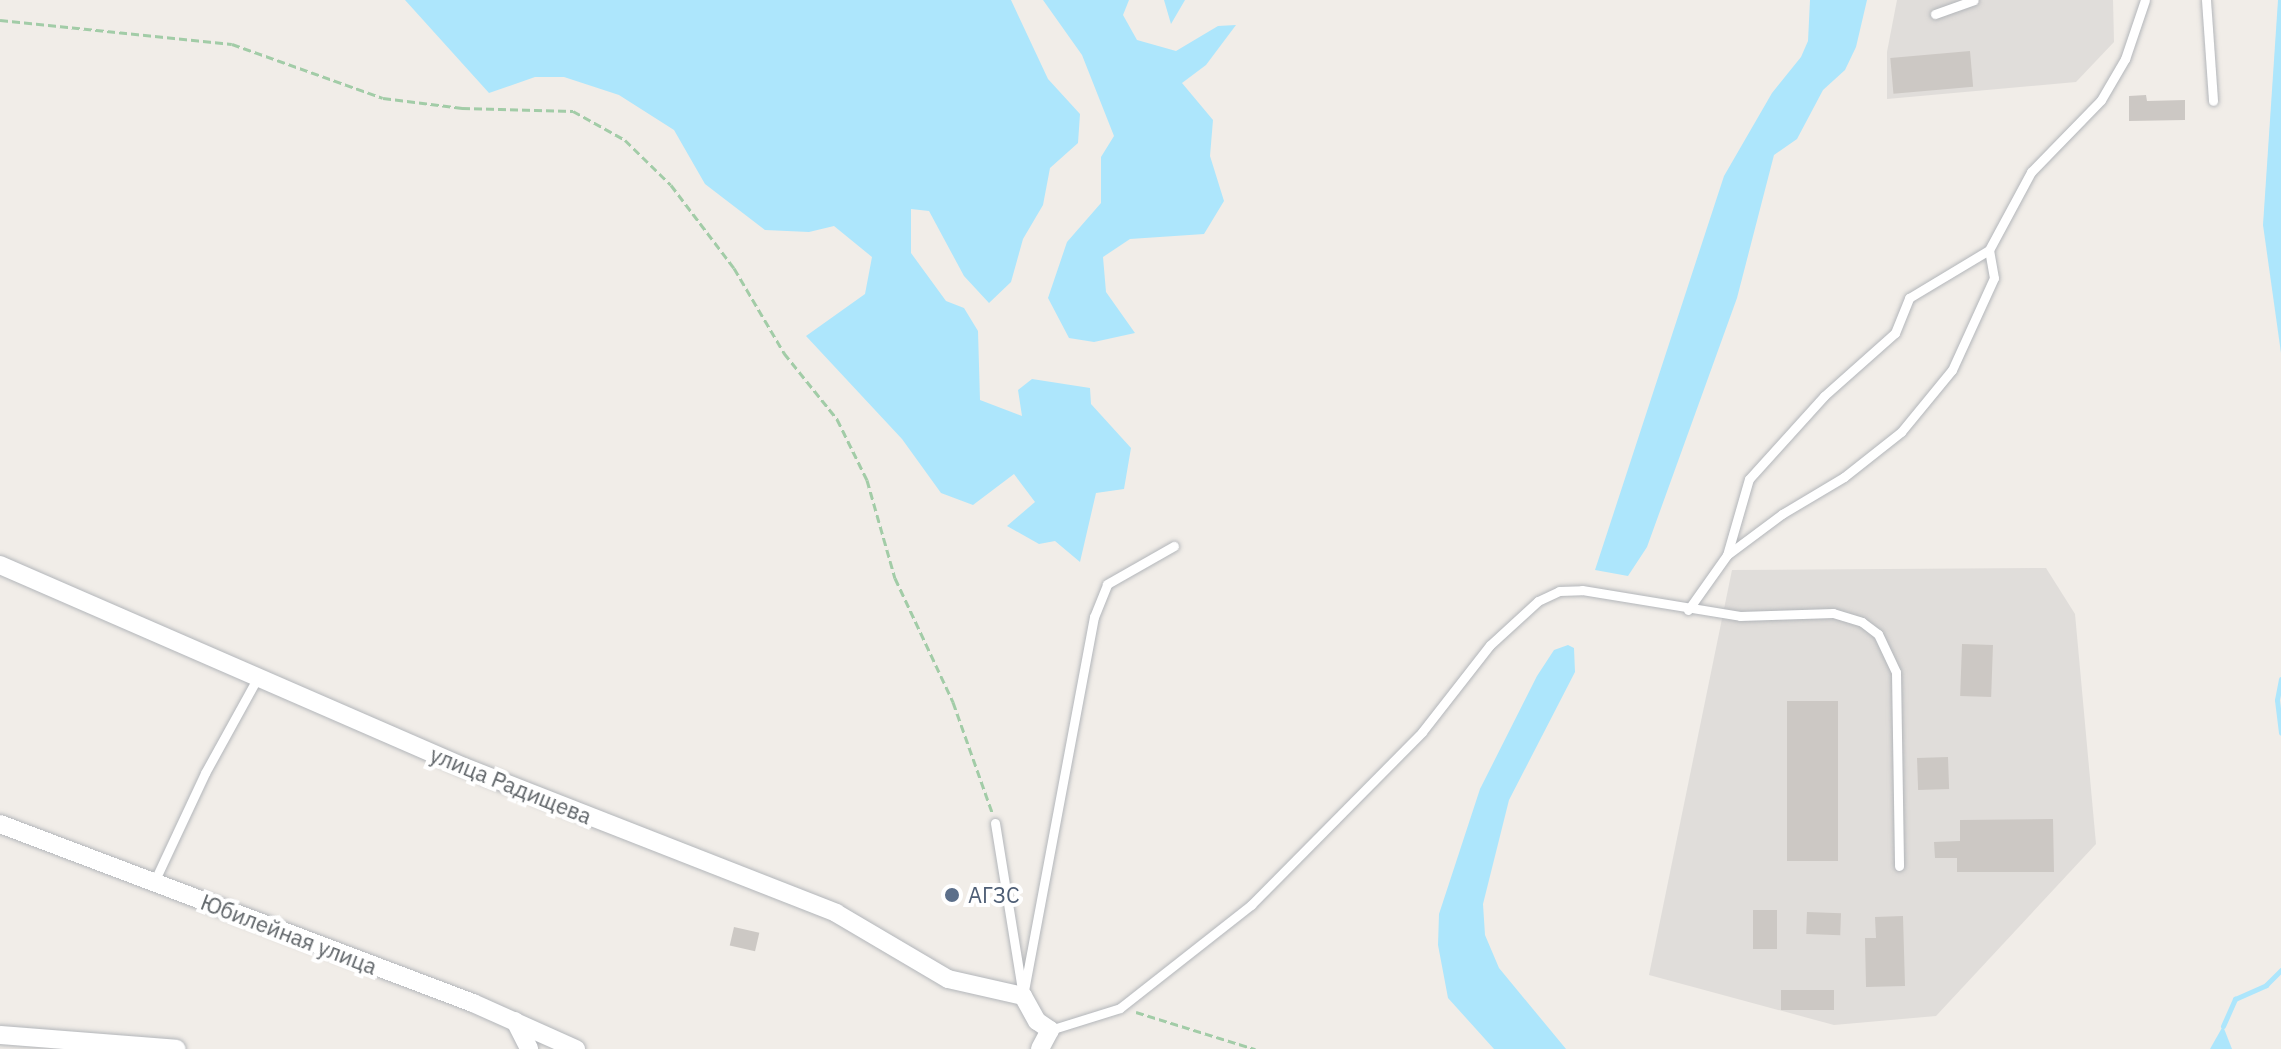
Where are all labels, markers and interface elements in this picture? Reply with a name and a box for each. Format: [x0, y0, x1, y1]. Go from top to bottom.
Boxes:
street label: улица Радищева [426, 741, 596, 829]
place label: АГЗС [968, 882, 1020, 908]
marker: АГЗС [943, 886, 961, 904]
street label: Юбилейная улица [197, 888, 381, 980]

